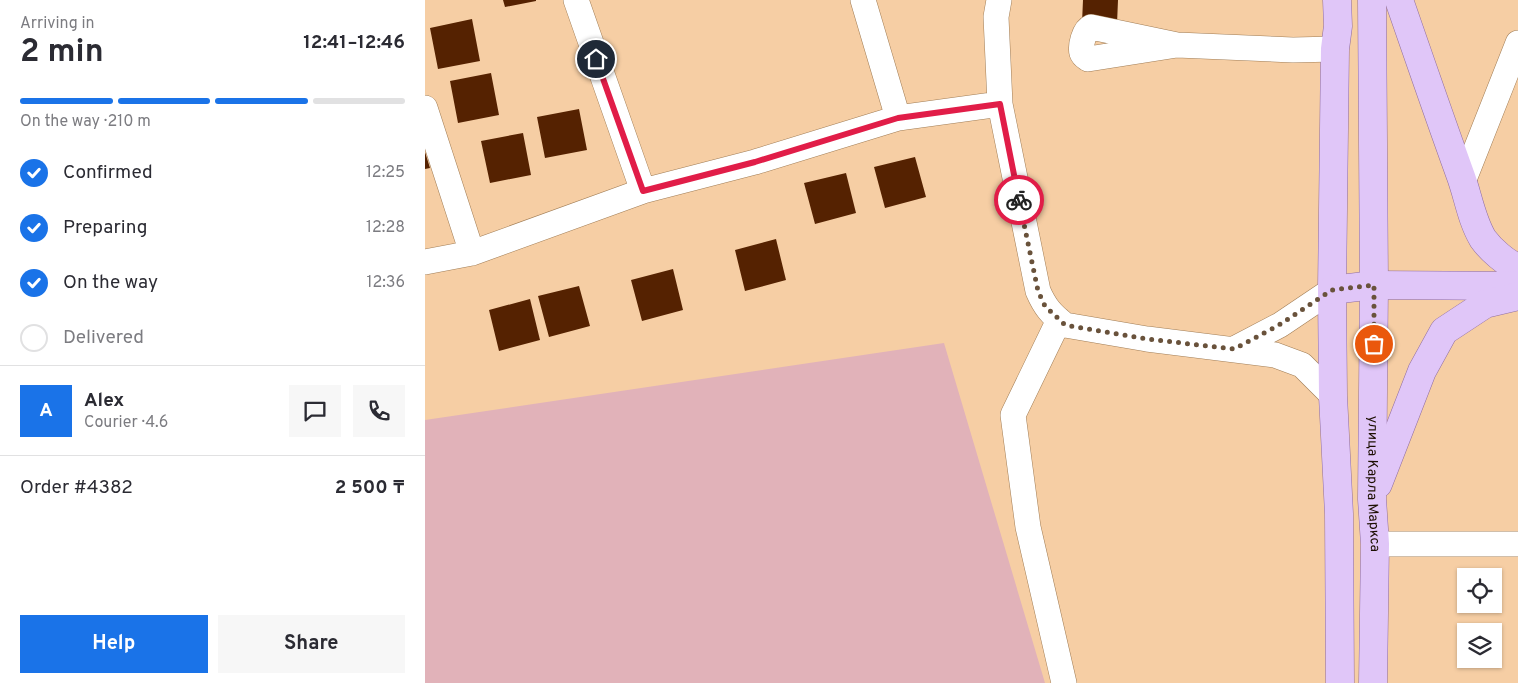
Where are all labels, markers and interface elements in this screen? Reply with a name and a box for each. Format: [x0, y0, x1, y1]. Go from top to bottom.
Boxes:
text: Arriving in [20, 14, 95, 34]
text: 12:41–12:46 [303, 31, 405, 55]
text: 2 min [20, 33, 104, 73]
pin [575, 38, 617, 80]
icon: home [582, 45, 610, 73]
text: On the way · 210 m [20, 112, 151, 132]
icon: check [20, 159, 48, 187]
text: Confirmed [63, 161, 153, 185]
text: 12:25 [366, 163, 405, 183]
courier [994, 175, 1044, 225]
icon: bike [1005, 186, 1033, 214]
icon: check [20, 214, 48, 242]
text: Preparing [63, 216, 147, 240]
text: 12:28 [366, 218, 405, 238]
icon: check [20, 269, 48, 297]
text: On the way [63, 271, 158, 295]
text: 12:36 [366, 273, 405, 293]
pin [1353, 323, 1395, 365]
text: Delivered [63, 326, 144, 350]
icon: bag [1360, 330, 1388, 358]
button: chat [289, 385, 341, 437]
button: phone [353, 385, 405, 437]
text: Alex [84, 389, 124, 413]
text: A [39, 399, 53, 423]
text: Courier · 4.6 [84, 413, 168, 433]
street label: улица Карла Маркса [1363, 416, 1384, 552]
text: Order #4382 [20, 476, 133, 500]
text: 2 500 ₸ [335, 476, 405, 500]
map controls [1457, 568, 1502, 668]
button: locate [1457, 568, 1502, 613]
button: Help [20, 615, 208, 673]
button: Share [218, 615, 405, 673]
button: layers [1457, 623, 1502, 668]

